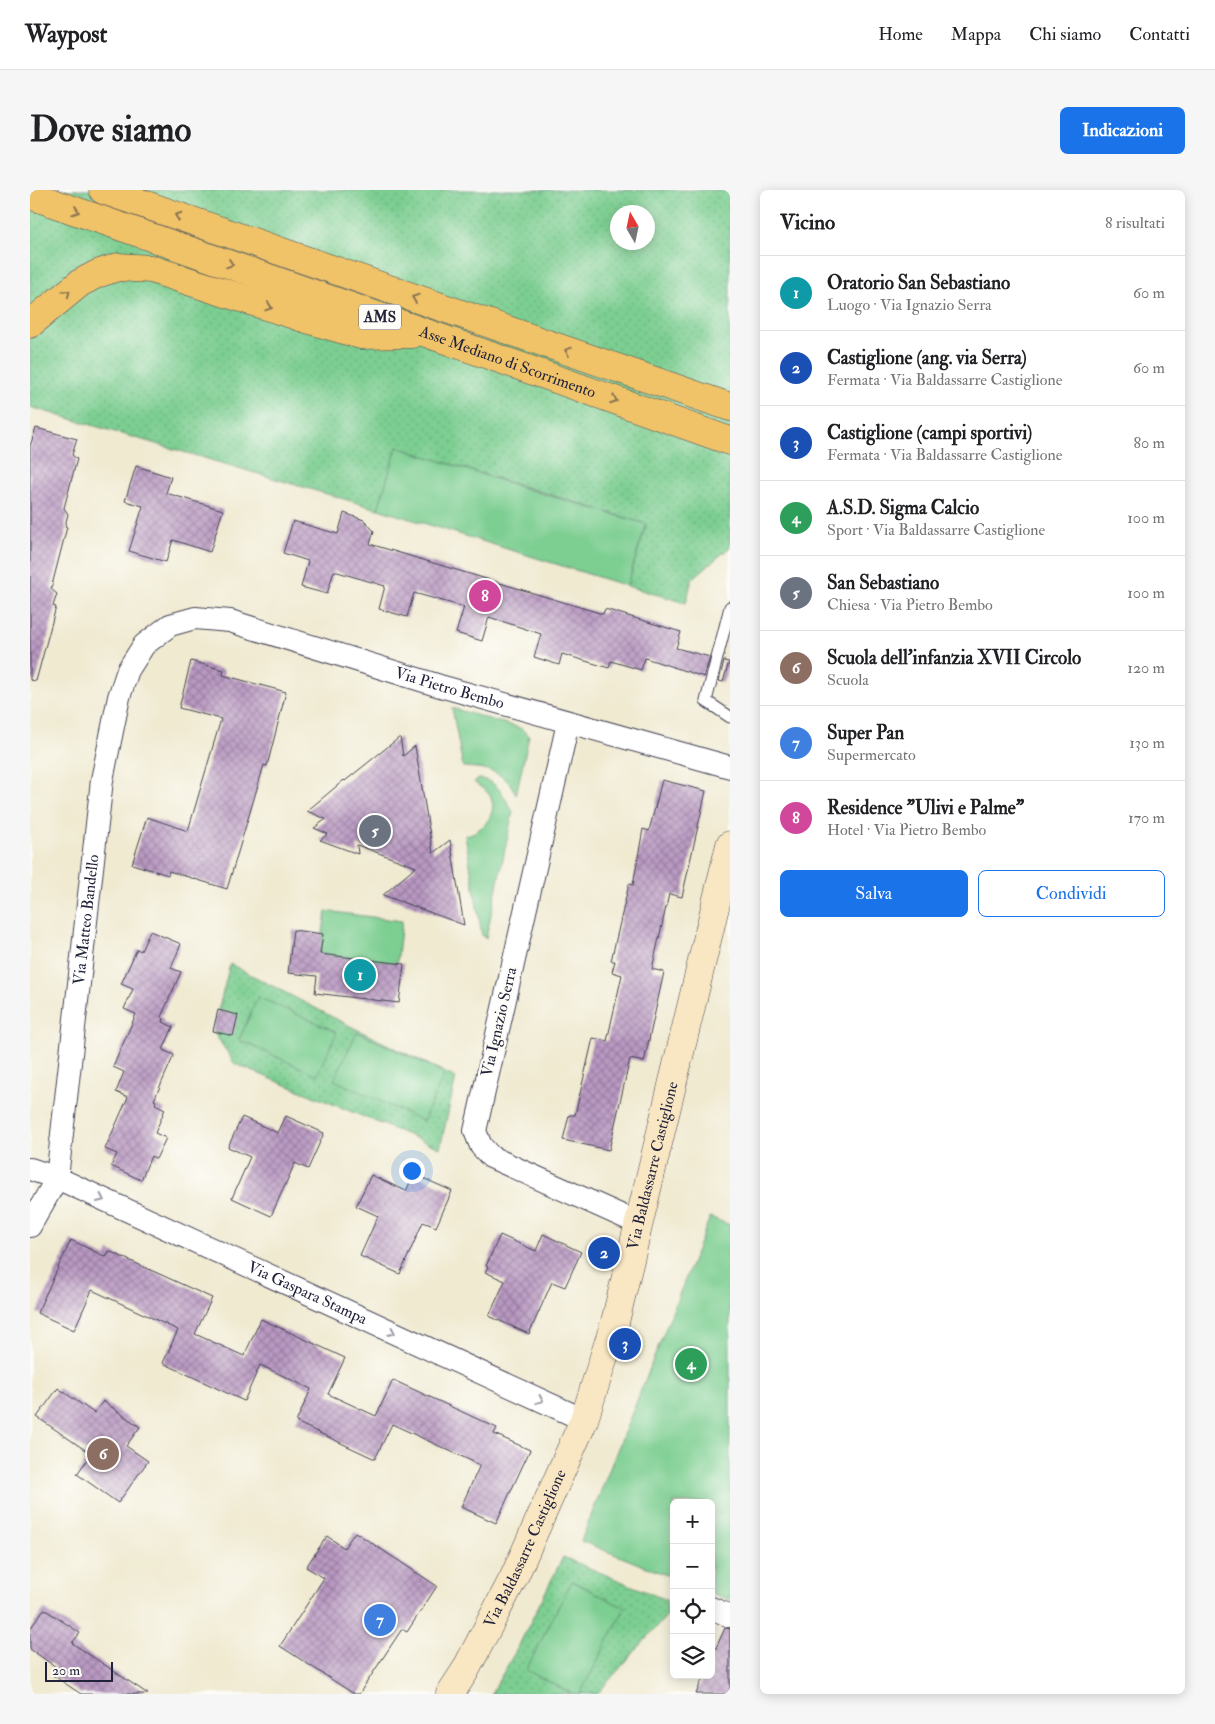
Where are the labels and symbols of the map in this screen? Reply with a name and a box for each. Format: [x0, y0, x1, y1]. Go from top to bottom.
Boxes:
one-way arrow [71, 205, 80, 215]
north arrow [610, 205, 655, 250]
one-way arrow [175, 212, 183, 222]
one-way arrow [225, 258, 233, 268]
one-way arrow [62, 290, 71, 299]
one-way arrow [411, 293, 419, 303]
one-way arrow [265, 301, 273, 311]
road number: AMS [359, 304, 401, 330]
street label: Asse Mediano di Scorrimento [416, 321, 599, 403]
one-way arrow [564, 347, 573, 357]
one-way arrow [609, 394, 618, 404]
pin: 8 [469, 577, 501, 615]
street label: Via Pietro Bembo [392, 663, 507, 714]
pin: 5 [359, 812, 391, 850]
street label: Via Matteo Bandello [69, 853, 104, 986]
pin: 1 [344, 956, 376, 994]
street label: Via Ignazio Serra [477, 965, 521, 1079]
street label: Via Baldassarre Castiglione [623, 1079, 683, 1252]
your location [399, 1158, 425, 1184]
one-way arrow [96, 1192, 105, 1203]
pin: 2 [588, 1234, 620, 1272]
street label: Via Gaspara Stampa [244, 1257, 371, 1329]
pin: 3 [609, 1325, 641, 1363]
one-way arrow [387, 1326, 396, 1336]
pin: 4 [675, 1345, 707, 1383]
one-way arrow [535, 1393, 544, 1404]
pin: 6 [87, 1435, 119, 1473]
street label: Via Baldassarre Castiglione [479, 1466, 571, 1631]
pin: 7 [364, 1601, 396, 1639]
scale bar [45, 1659, 112, 1682]

